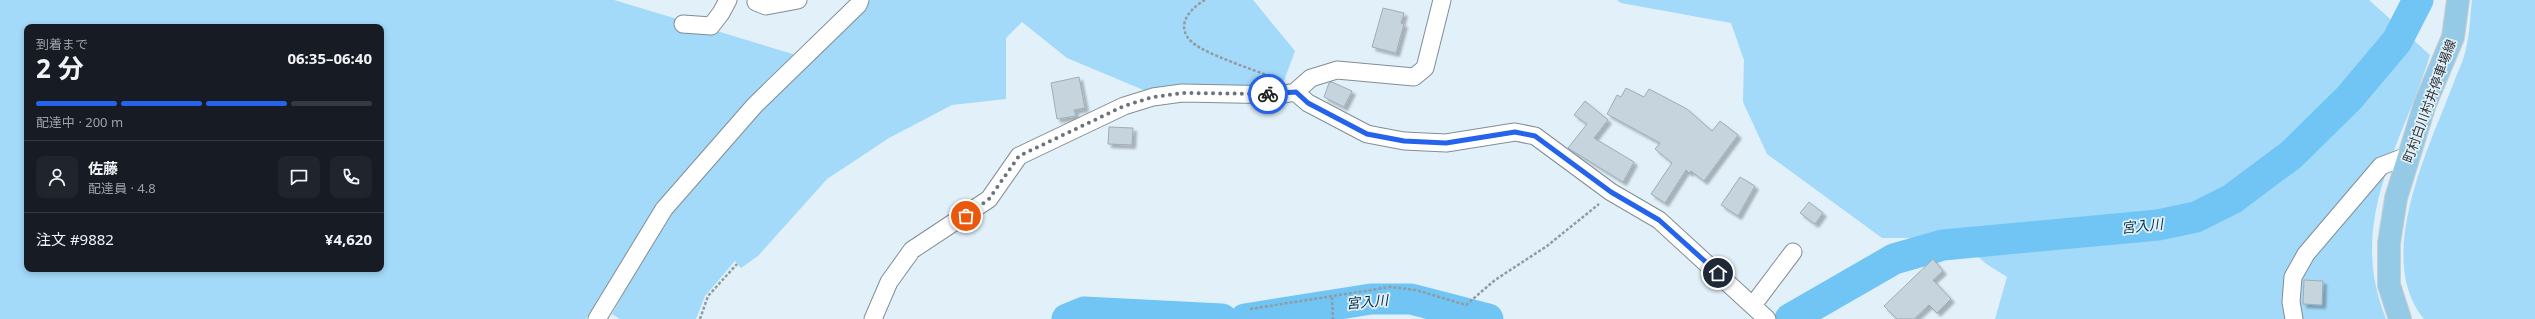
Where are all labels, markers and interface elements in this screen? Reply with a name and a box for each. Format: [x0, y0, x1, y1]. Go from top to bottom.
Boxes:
text: 到着まで [36, 35, 88, 53]
street label: 町村白川村井停車場線 [2398, 37, 2460, 165]
text: 06:35–06:40 [287, 48, 372, 68]
text: 2 分 [36, 50, 84, 86]
courier [1248, 74, 1288, 114]
icon: bike [1257, 83, 1279, 105]
text: 配達中 · 200 m [36, 113, 123, 131]
button: person [36, 156, 78, 198]
button: chat [278, 156, 320, 198]
button: phone [330, 156, 372, 198]
text: 佐藤 [88, 158, 118, 178]
text: 配達員 · 4.8 [88, 179, 156, 197]
pin [949, 199, 983, 233]
icon: bag [955, 205, 977, 227]
water label: 宮入川 [2120, 214, 2166, 237]
text: 注文 #9882 [36, 229, 114, 249]
text: ¥4,620 [325, 229, 372, 249]
pin [1701, 256, 1735, 290]
icon: home [1707, 262, 1729, 284]
water label: 宮入川 [1345, 290, 1391, 313]

